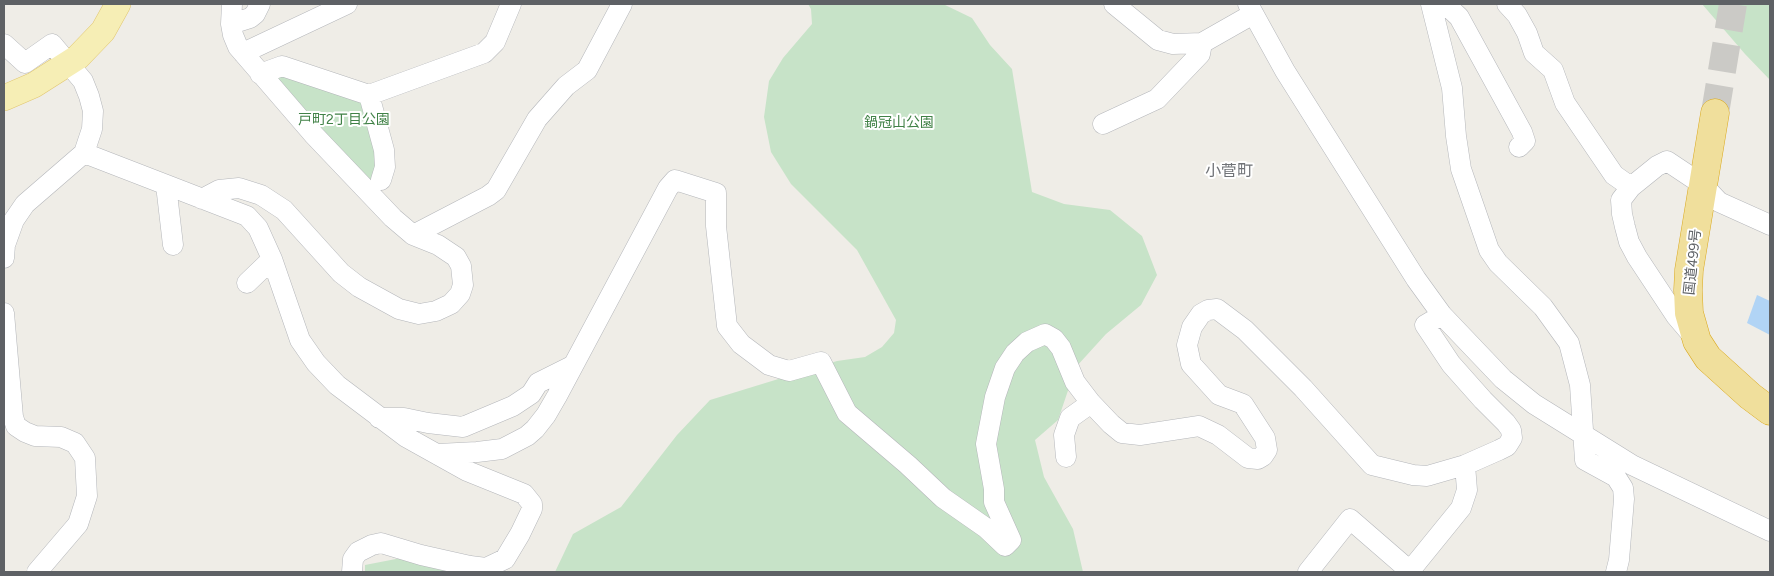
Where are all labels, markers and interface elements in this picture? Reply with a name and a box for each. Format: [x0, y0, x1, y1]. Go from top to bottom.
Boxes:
park label: 戸町2丁目公園 [298, 112, 390, 128]
park label: 鍋冠山公園 [864, 115, 934, 131]
district label: 小菅町 [1205, 161, 1253, 181]
street label: 国道499号 [1681, 228, 1705, 296]

